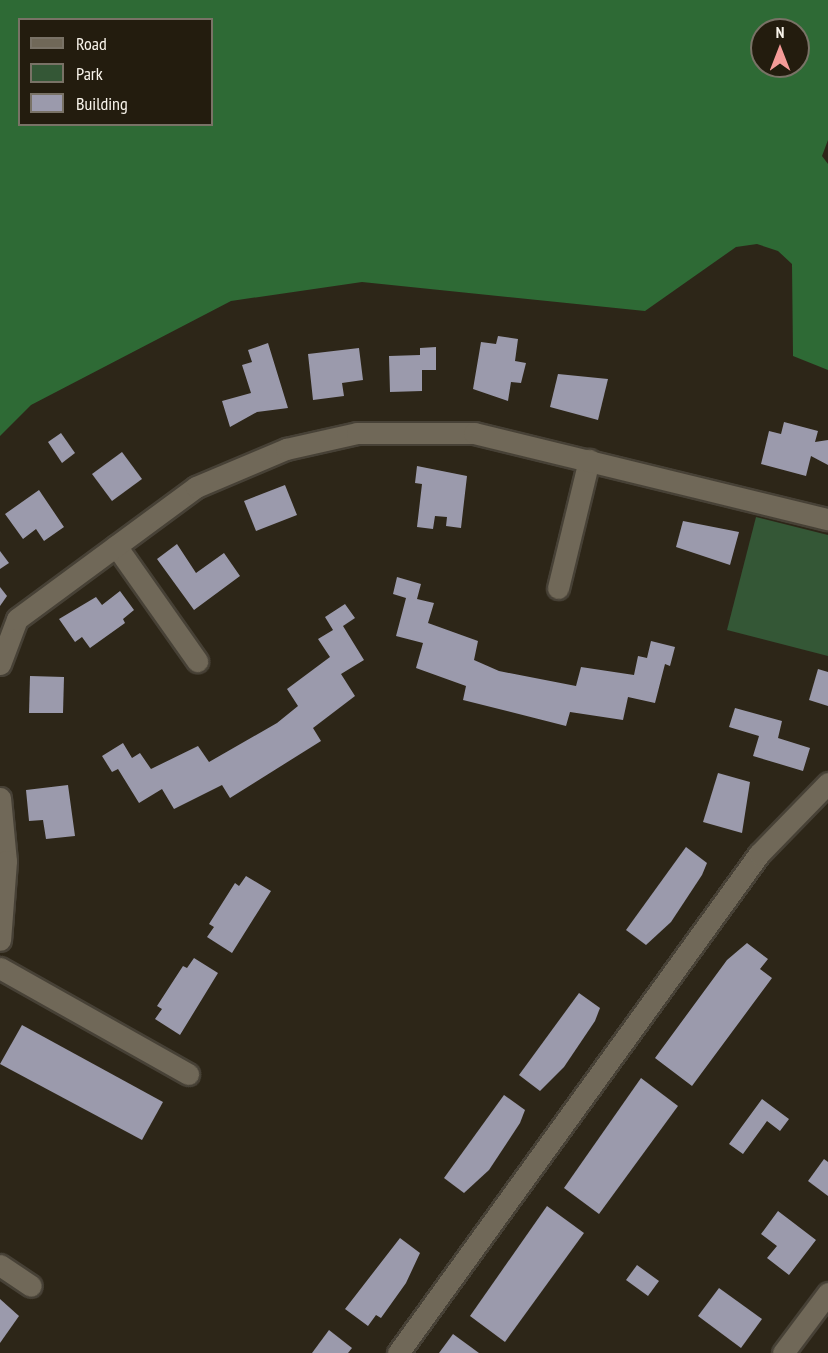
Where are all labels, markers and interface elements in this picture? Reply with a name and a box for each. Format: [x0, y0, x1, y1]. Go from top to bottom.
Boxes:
legend [18, 18, 213, 126]
north arrow [750, 18, 810, 78]
text: N [776, 22, 784, 42]
text: Road [76, 32, 107, 55]
text: Park [76, 62, 103, 85]
text: Building [76, 92, 128, 115]

